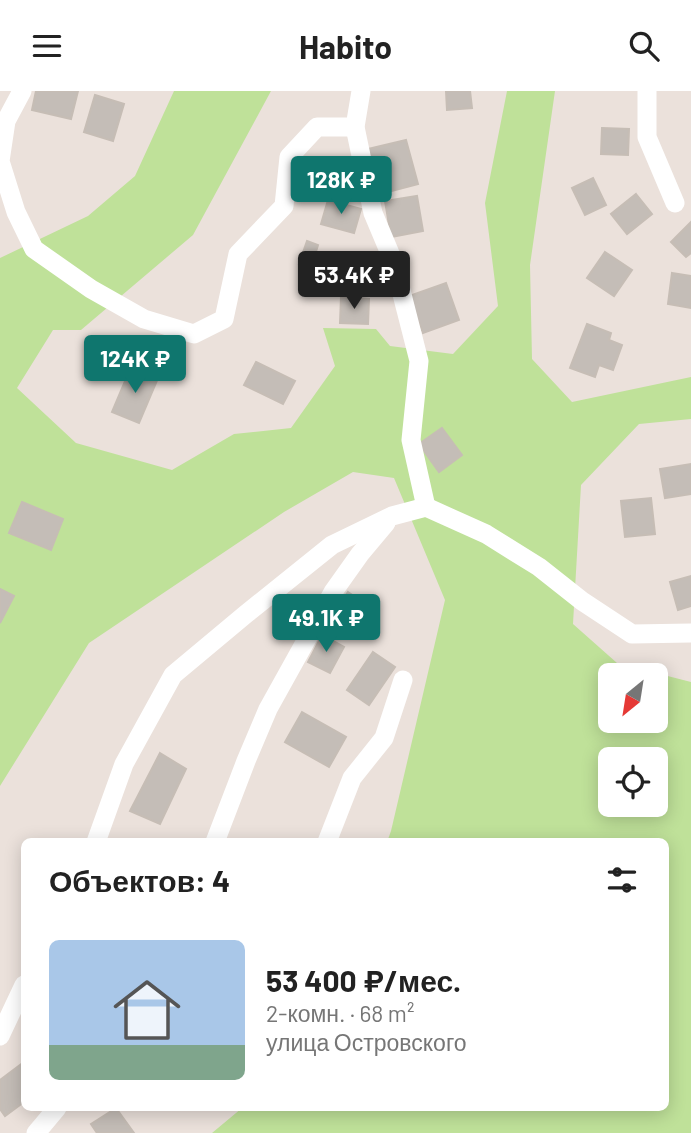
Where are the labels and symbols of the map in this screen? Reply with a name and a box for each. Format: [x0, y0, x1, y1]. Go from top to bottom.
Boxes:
pin: 128K ₽ [284, 157, 398, 216]
pin: 53.4K ₽ [289, 251, 419, 311]
pin: 124K ₽ [78, 335, 192, 395]
pin: 49.1K ₽ [261, 595, 391, 654]
north arrow [598, 663, 668, 733]

